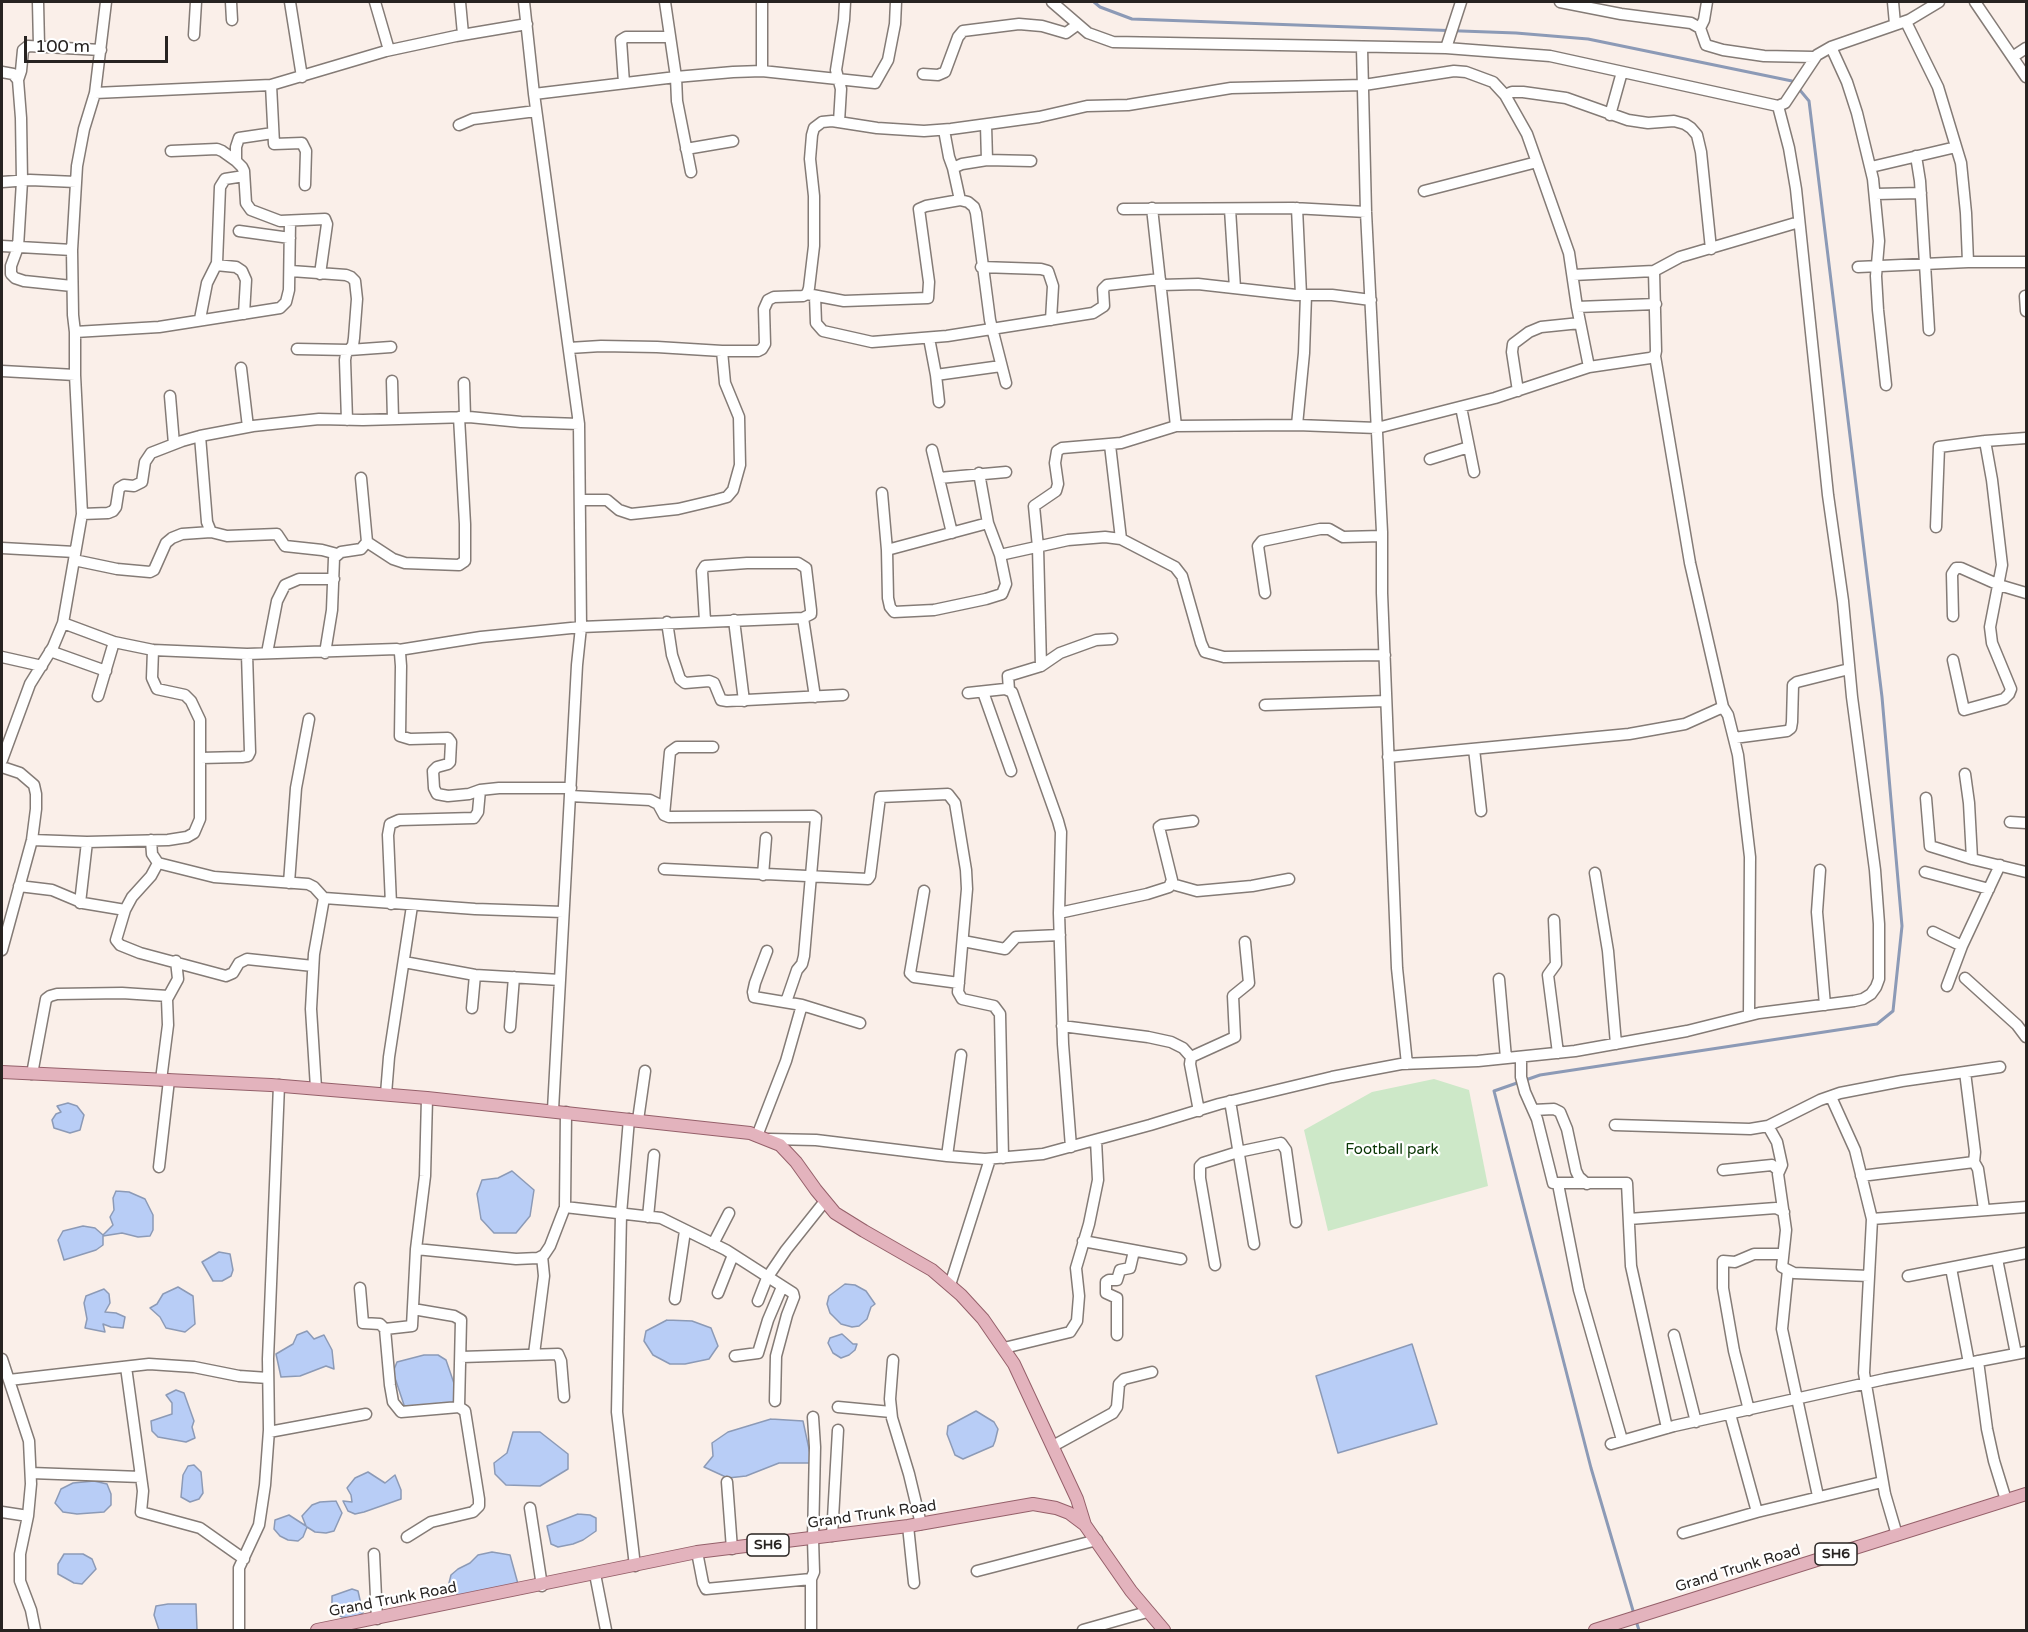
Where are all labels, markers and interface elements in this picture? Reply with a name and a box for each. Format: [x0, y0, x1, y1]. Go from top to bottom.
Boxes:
scale bar [27, 24, 171, 62]
text: 100 m [35, 35, 90, 57]
park label: Football park [1345, 1141, 1439, 1159]
street label: Grand Trunk Road [806, 1497, 938, 1533]
road number: SH6 [747, 1534, 789, 1556]
street label: Grand Trunk Road [1673, 1541, 1803, 1597]
road number: SH6 [1815, 1543, 1857, 1565]
street label: Grand Trunk Road [327, 1579, 459, 1621]

